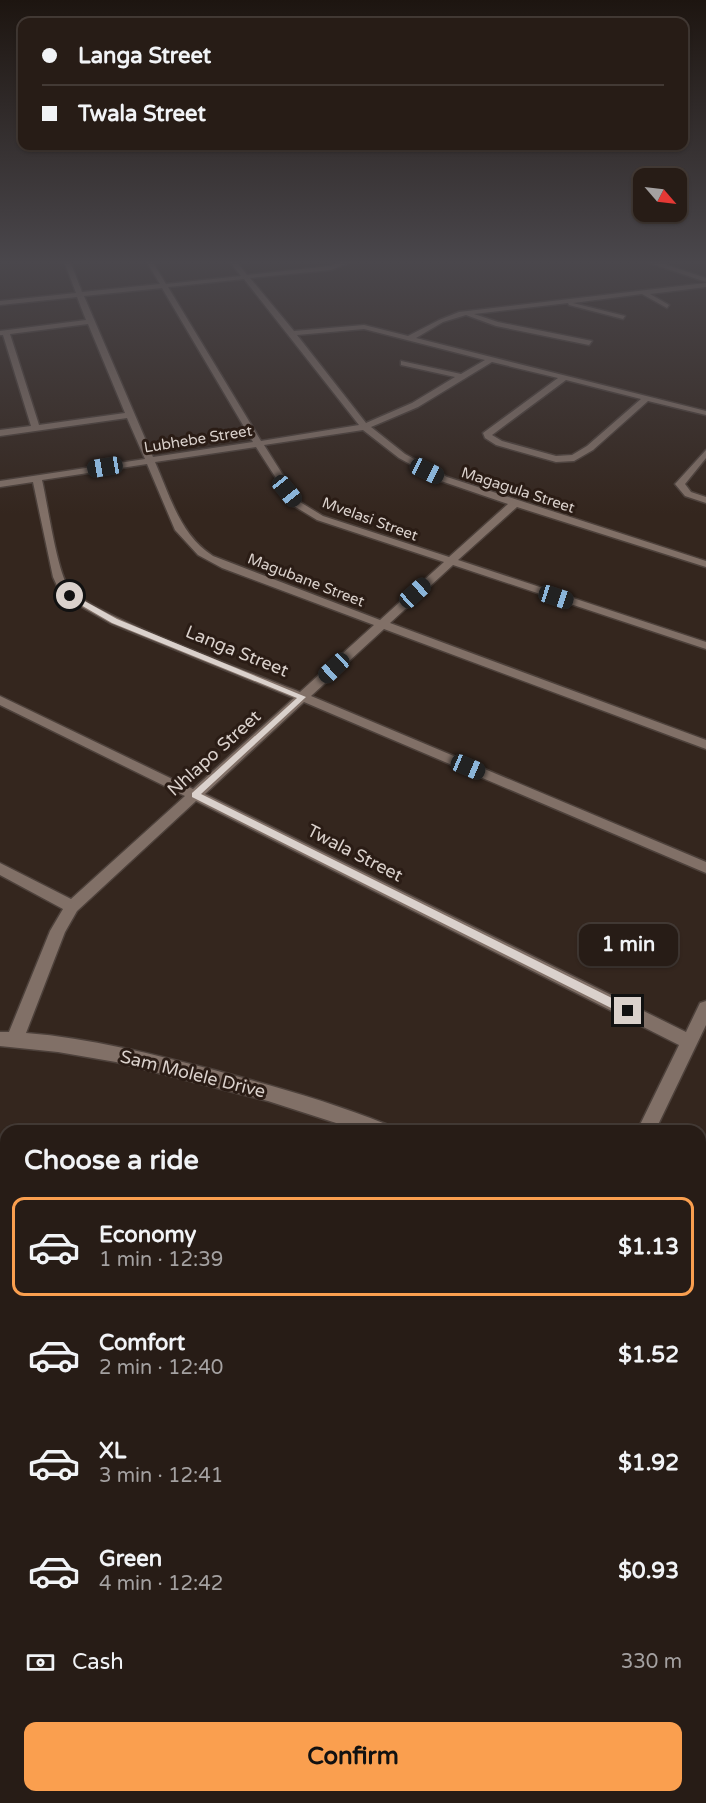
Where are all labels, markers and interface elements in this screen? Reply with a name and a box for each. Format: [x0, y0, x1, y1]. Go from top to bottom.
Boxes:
text: Langa Street [78, 43, 211, 69]
text: Twala Street [78, 101, 206, 127]
north arrow [633, 168, 687, 222]
map controls [633, 168, 687, 222]
street label: Lubhebe Street [142, 421, 254, 456]
car [86, 455, 124, 479]
car [407, 455, 447, 487]
street label: Magagula Street [459, 463, 577, 517]
car [269, 471, 305, 511]
street label: Mvelasi Street [320, 493, 421, 545]
street label: Magubane Street [245, 549, 367, 611]
car [396, 574, 434, 612]
route start [56, 582, 83, 609]
car [536, 583, 576, 611]
street label: Langa Street [182, 620, 292, 682]
car [315, 649, 353, 687]
street label: Nhlapo Street [163, 705, 265, 801]
car [448, 752, 488, 782]
street label: Twala Street [303, 819, 407, 887]
callout: 1 min [578, 924, 678, 966]
text: 1 min [602, 933, 655, 957]
route end [614, 997, 641, 1024]
street label: Sam Molele Drive [118, 1045, 268, 1103]
text: Choose a ride [24, 1144, 199, 1177]
icon: car [27, 1220, 81, 1274]
text: Economy [99, 1222, 196, 1248]
text: $1.13 [618, 1234, 679, 1260]
text: 1 min · 12:39 [99, 1248, 223, 1272]
icon: car [27, 1328, 81, 1382]
text: Comfort [99, 1330, 185, 1356]
text: $1.52 [618, 1342, 679, 1368]
text: 2 min · 12:40 [99, 1356, 223, 1380]
icon: car [27, 1436, 81, 1490]
text: XL [99, 1438, 126, 1464]
text: $1.92 [618, 1450, 679, 1476]
text: 3 min · 12:41 [99, 1464, 223, 1488]
icon: car [27, 1544, 81, 1598]
text: Green [99, 1546, 162, 1572]
text: $0.93 [618, 1558, 679, 1584]
text: 4 min · 12:42 [99, 1572, 223, 1596]
icon: cash [24, 1646, 57, 1679]
text: Cash [72, 1649, 124, 1675]
text: 330 m [621, 1650, 682, 1674]
button: Confirm [24, 1722, 682, 1791]

